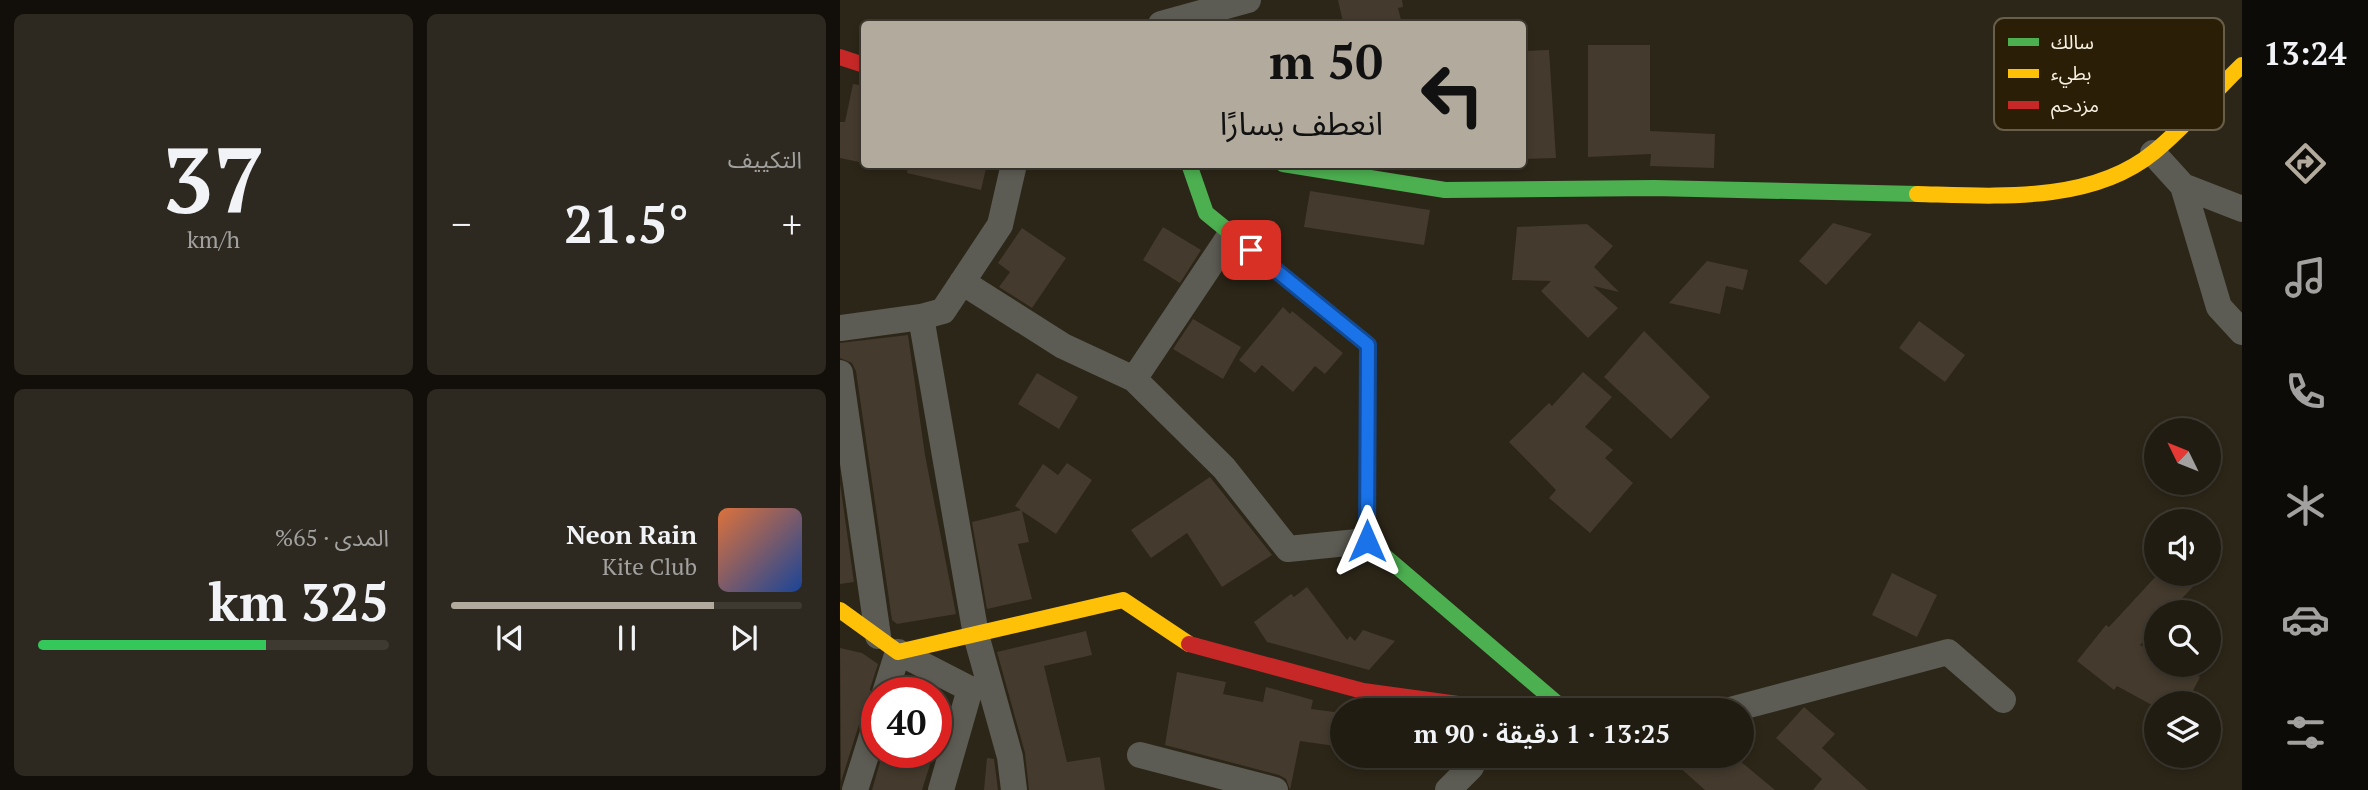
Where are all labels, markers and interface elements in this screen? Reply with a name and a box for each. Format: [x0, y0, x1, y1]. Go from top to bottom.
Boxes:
legend [1994, 18, 2224, 130]
text: 50 m [1269, 28, 1383, 93]
text: سالك [2051, 29, 2094, 54]
text: 13:24 [2263, 32, 2347, 74]
icon: left [1407, 49, 1498, 140]
text: بطيء [2051, 60, 2091, 88]
text: مزدحم [2051, 92, 2099, 120]
text: انعطف يسارًا [1220, 102, 1383, 144]
text: 37 [162, 118, 265, 239]
icon: directions [2281, 139, 2330, 188]
text: التكييف [728, 144, 802, 175]
text: 21.5° [564, 189, 689, 258]
text: − [451, 199, 471, 249]
text: + [782, 199, 802, 249]
pin [1221, 220, 1281, 280]
text: km/h [187, 224, 240, 255]
icon: arrive [1232, 231, 1270, 269]
icon: music [2281, 253, 2330, 302]
icon: phone [2281, 367, 2330, 416]
north arrow [2144, 418, 2221, 495]
map controls [2144, 418, 2221, 768]
icon: climate [2281, 481, 2330, 530]
position arrow [1330, 504, 1404, 578]
button: sound [2144, 509, 2221, 586]
text: Neon Rain [566, 517, 697, 551]
text: المدى · 65% [275, 522, 389, 553]
text: Kite Club [602, 551, 697, 582]
text: 325 km [208, 567, 389, 636]
icon: car [2281, 595, 2330, 644]
button: search [2144, 600, 2221, 677]
icon: previous [491, 619, 529, 657]
icon: pause [608, 619, 646, 657]
icon: next [725, 619, 763, 657]
speed limit sign: 40 [861, 677, 952, 768]
button: layers [2144, 691, 2221, 768]
icon: filters [2281, 708, 2330, 757]
text: 13:25 · 1 دقيقة · 90 m [1414, 716, 1670, 750]

